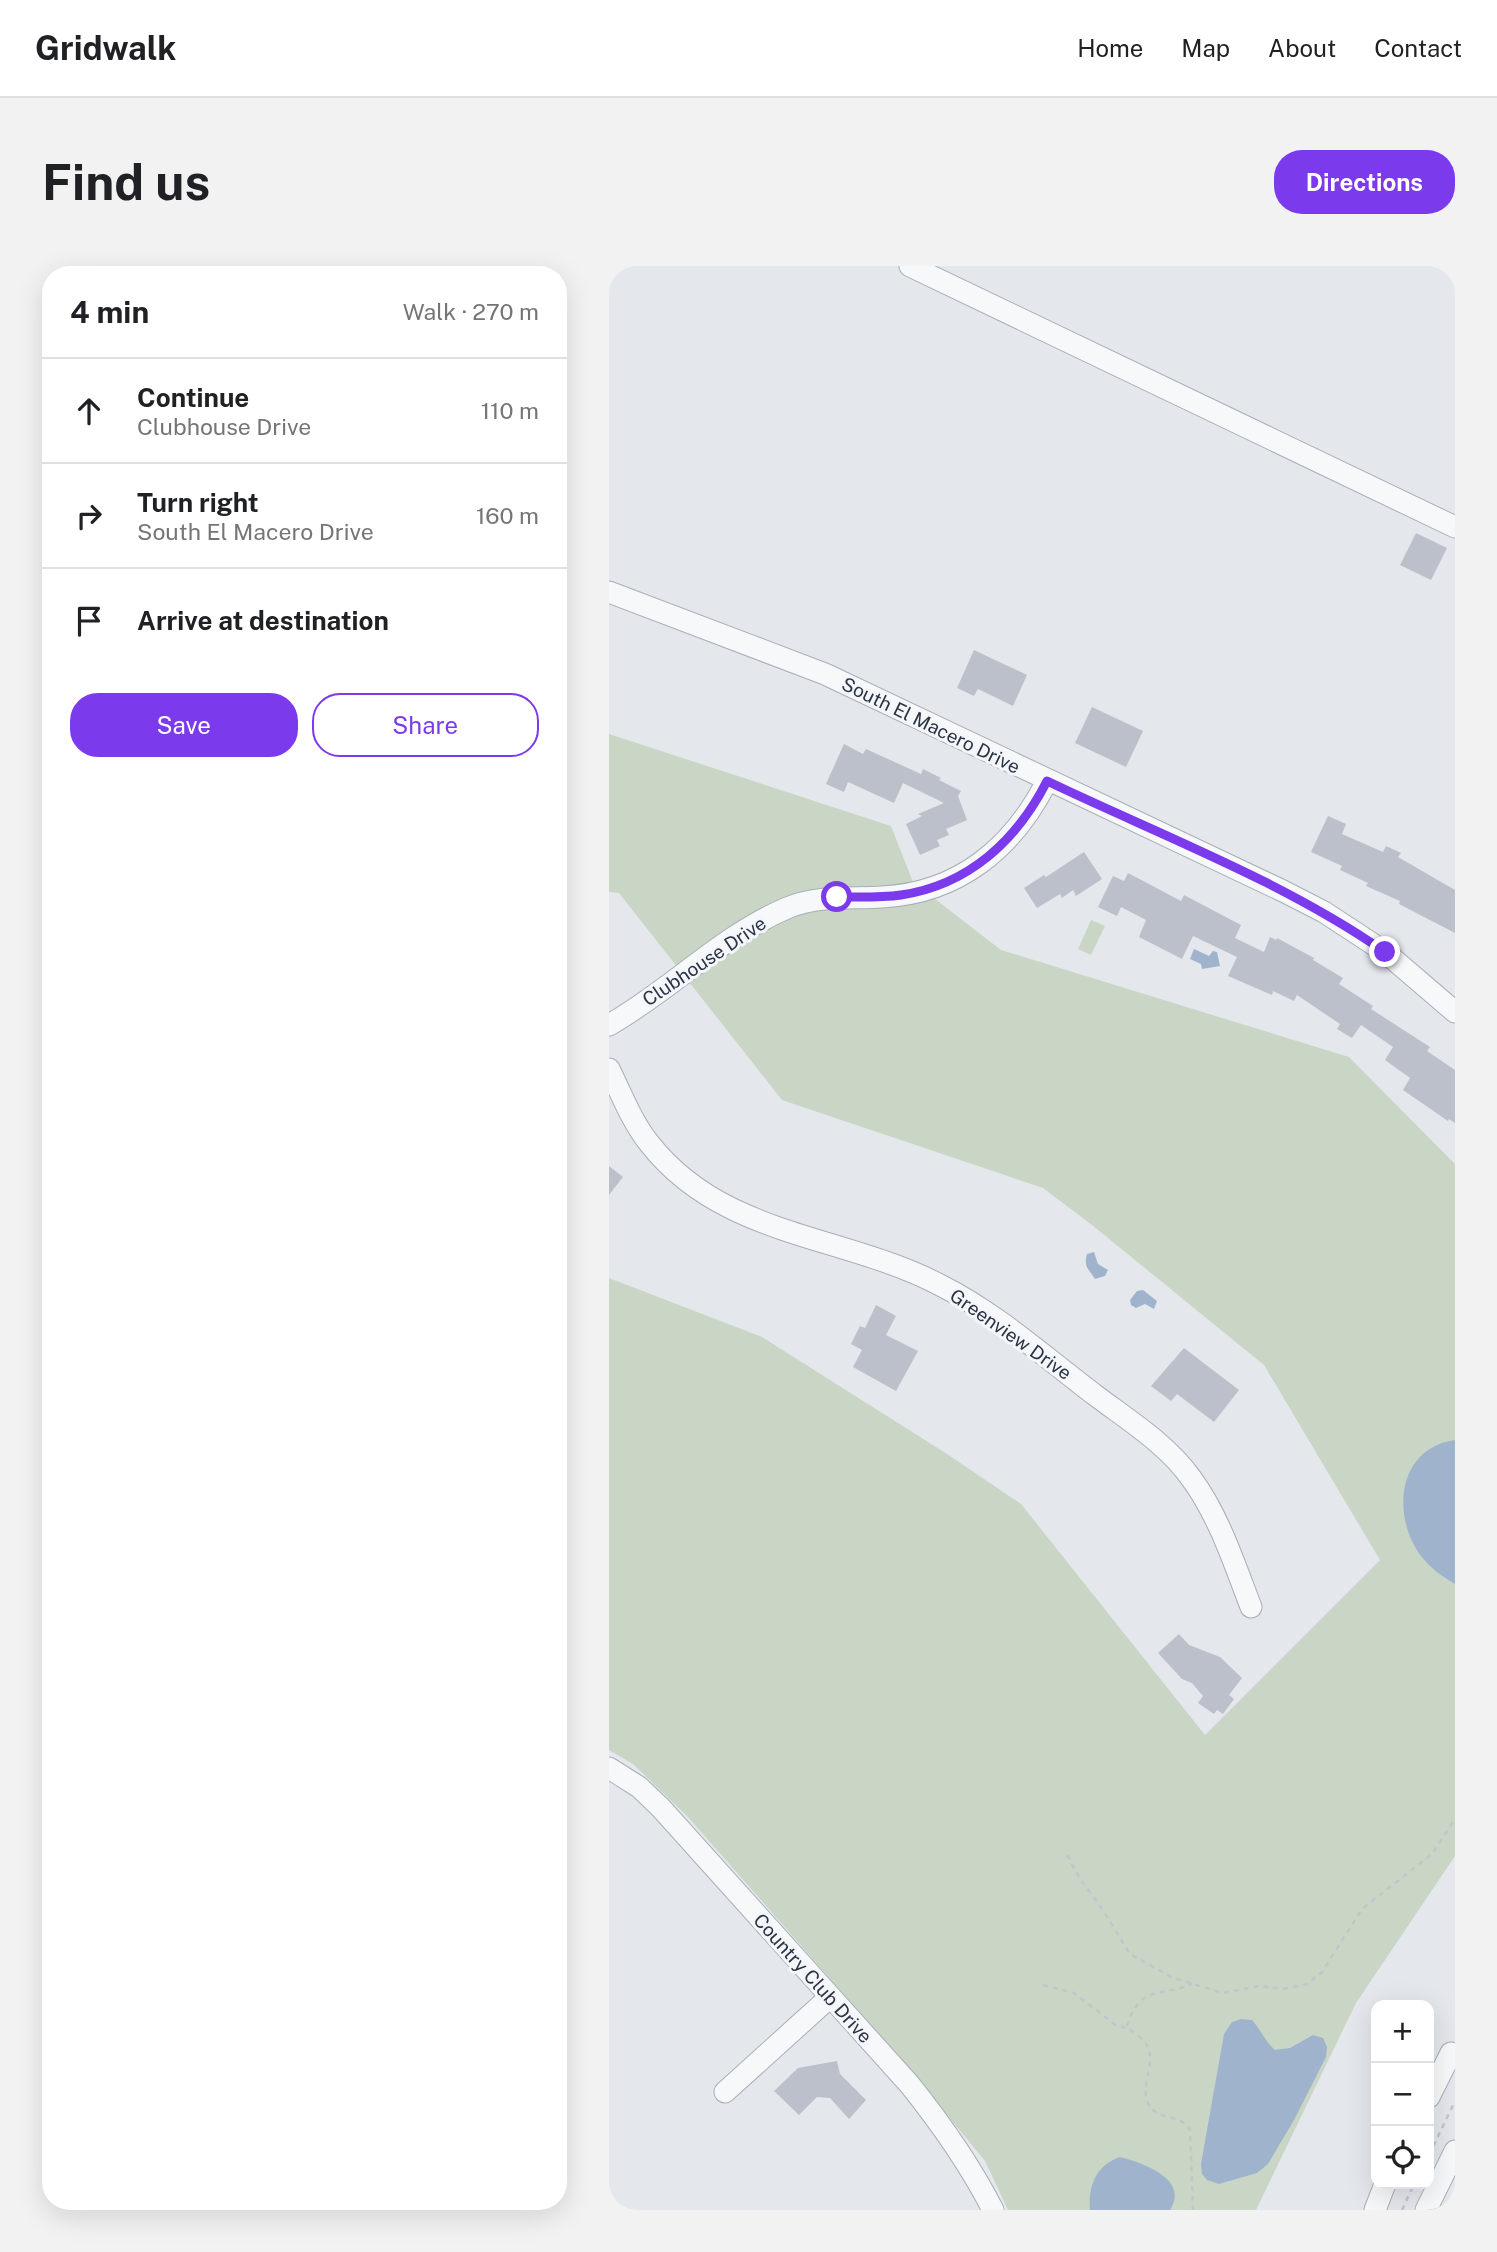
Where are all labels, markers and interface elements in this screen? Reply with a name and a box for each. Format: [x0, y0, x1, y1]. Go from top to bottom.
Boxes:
text: Gridwalk [35, 29, 176, 67]
text: Home [1077, 34, 1143, 62]
text: Map [1181, 34, 1230, 62]
text: About [1268, 34, 1336, 62]
text: Contact [1374, 34, 1462, 62]
button: Directions [1274, 150, 1455, 214]
text: Find us [42, 153, 210, 211]
text: 4 min [70, 294, 149, 330]
text: Walk · 270 m [403, 298, 539, 325]
text: Continue [137, 382, 249, 413]
icon: ahead [70, 392, 108, 430]
text: 110 m [481, 397, 539, 424]
text: Clubhouse Drive [137, 413, 311, 440]
text: Turn right [137, 487, 259, 518]
icon: right [70, 497, 108, 535]
text: 160 m [476, 502, 539, 529]
text: South El Macero Drive [137, 518, 374, 545]
icon: arrive [70, 602, 108, 640]
text: Arrive at destination [137, 605, 389, 636]
street label: South El Macero Drive [838, 672, 1024, 778]
button: Save [70, 693, 298, 757]
button: Share [312, 693, 539, 757]
route start [821, 881, 852, 912]
street label: Clubhouse Drive [638, 912, 770, 1010]
route end [1369, 936, 1400, 967]
street label: Greenview Drive [946, 1284, 1076, 1384]
street label: Country Club Drive [749, 1909, 877, 2047]
map controls [1371, 2000, 1434, 2189]
button: + [1371, 2000, 1434, 2063]
button: − [1371, 2063, 1434, 2126]
button: locate [1371, 2126, 1434, 2189]

